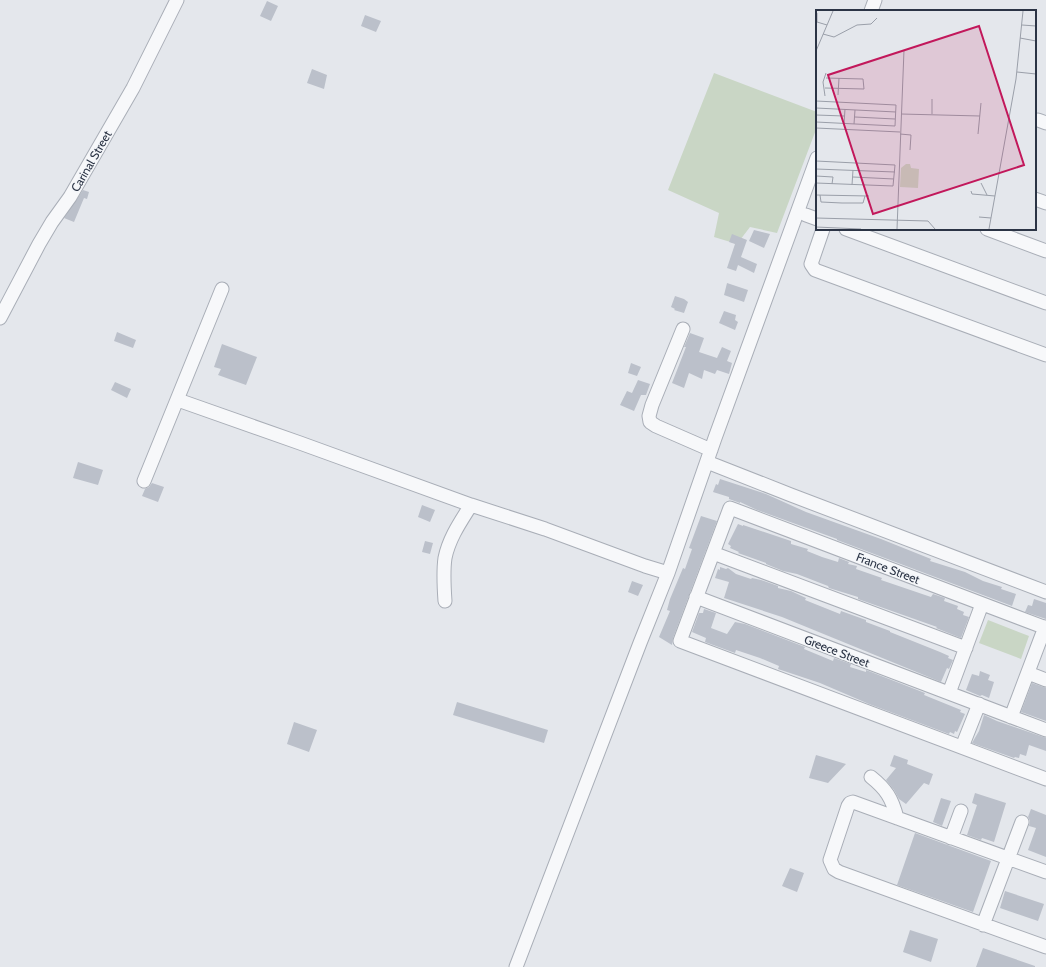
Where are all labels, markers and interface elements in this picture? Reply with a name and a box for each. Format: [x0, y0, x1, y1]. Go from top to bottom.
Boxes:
inset map [816, 10, 1036, 230]
street label: Carinal Street [67, 128, 115, 194]
street label: France Street [854, 549, 922, 587]
street label: Greece Street [802, 632, 872, 670]

